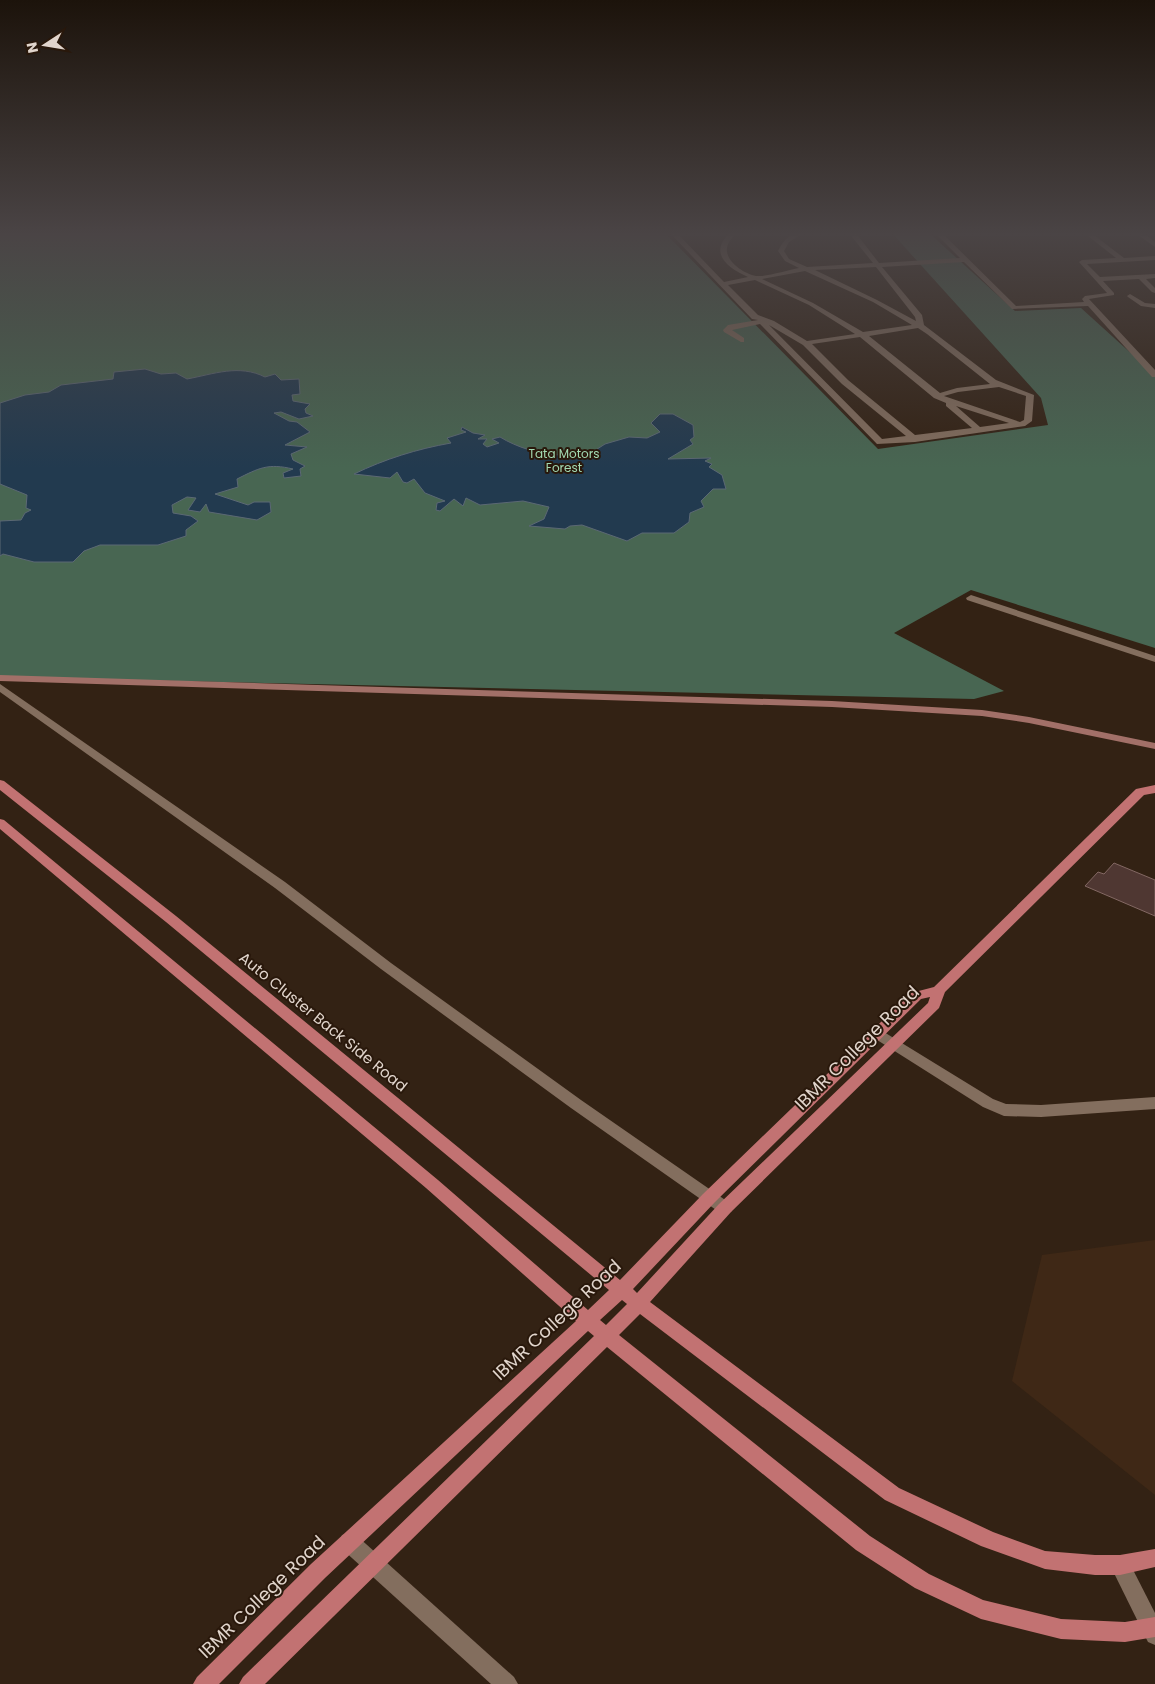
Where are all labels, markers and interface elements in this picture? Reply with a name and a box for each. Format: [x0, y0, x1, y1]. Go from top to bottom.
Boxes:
north arrow [20, 20, 70, 70]
text: N [21, 40, 43, 55]
park label: Tata Motors Forest [528, 445, 600, 476]
street label: Auto Cluster Back Side Road [235, 947, 412, 1096]
street label: IBMR College Road [789, 980, 925, 1116]
street label: IBMR College Road [487, 1254, 626, 1386]
street label: IBMR College Road [193, 1530, 330, 1664]

